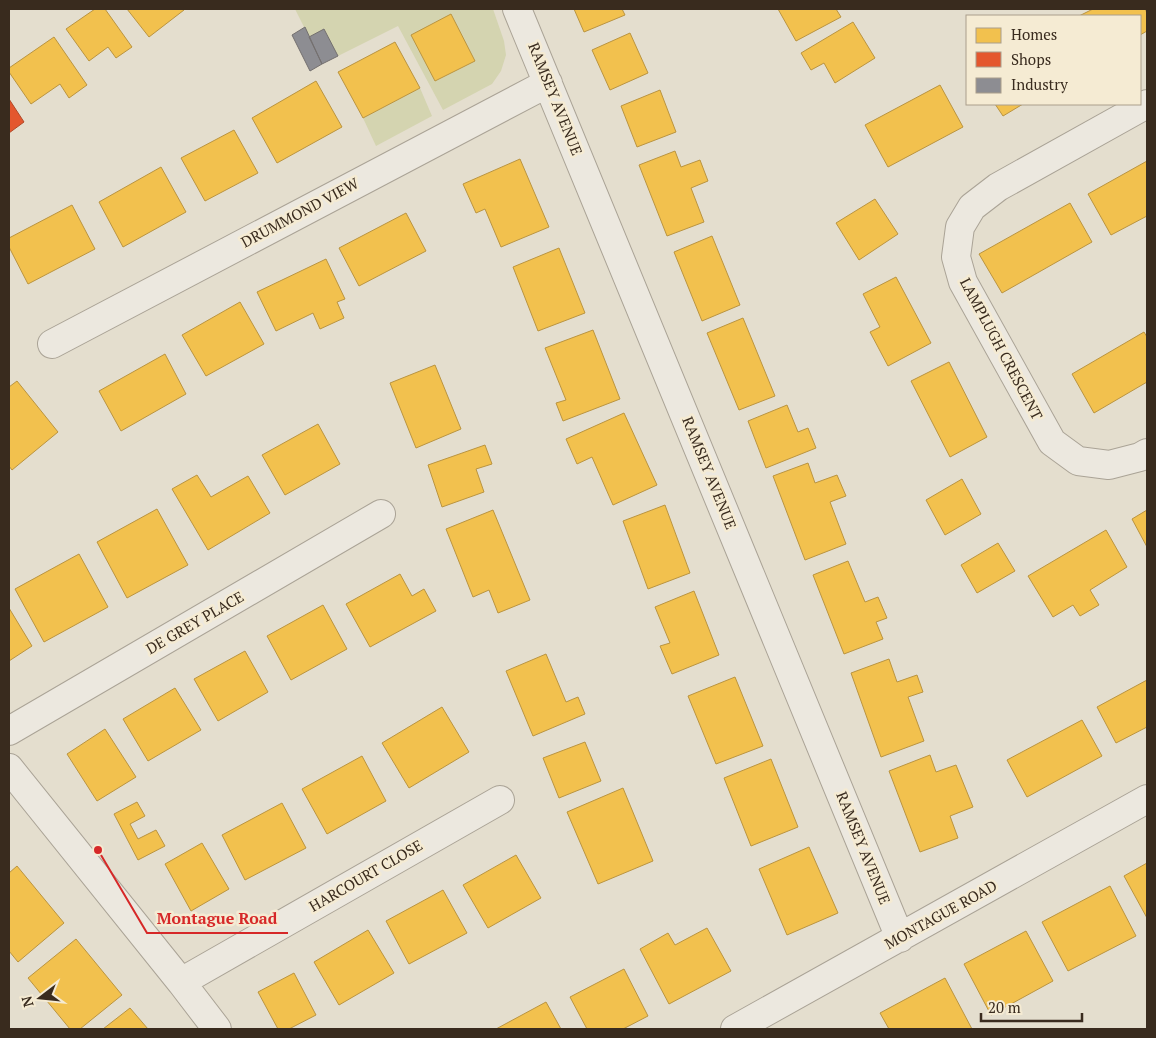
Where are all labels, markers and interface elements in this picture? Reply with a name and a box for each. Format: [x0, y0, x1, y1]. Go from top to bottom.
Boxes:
legend [966, 15, 1141, 105]
text: Homes [1011, 24, 1057, 44]
street label: RAMSEY AVENUE [524, 39, 588, 158]
text: Shops [1011, 49, 1051, 69]
text: Industry [1011, 74, 1068, 94]
street label: DRUMMOND VIEW [237, 172, 363, 252]
street label: LAMPLUGH CRESCENT [956, 274, 1048, 423]
street label: RAMSEY AVENUE [678, 413, 742, 532]
street label: DE GREY PLACE [142, 586, 247, 658]
street label: RAMSEY AVENUE [832, 788, 896, 907]
street label: HARCOURT CLOSE [305, 834, 426, 916]
street label: MONTAGUE ROAD [881, 875, 1000, 953]
callout: Montague Road [147, 902, 288, 933]
text: Montague Road [157, 907, 278, 929]
north arrow [15, 973, 65, 1023]
scale bar [981, 990, 1082, 1022]
text: N [16, 994, 38, 1009]
text: 20 m [988, 997, 1021, 1017]

